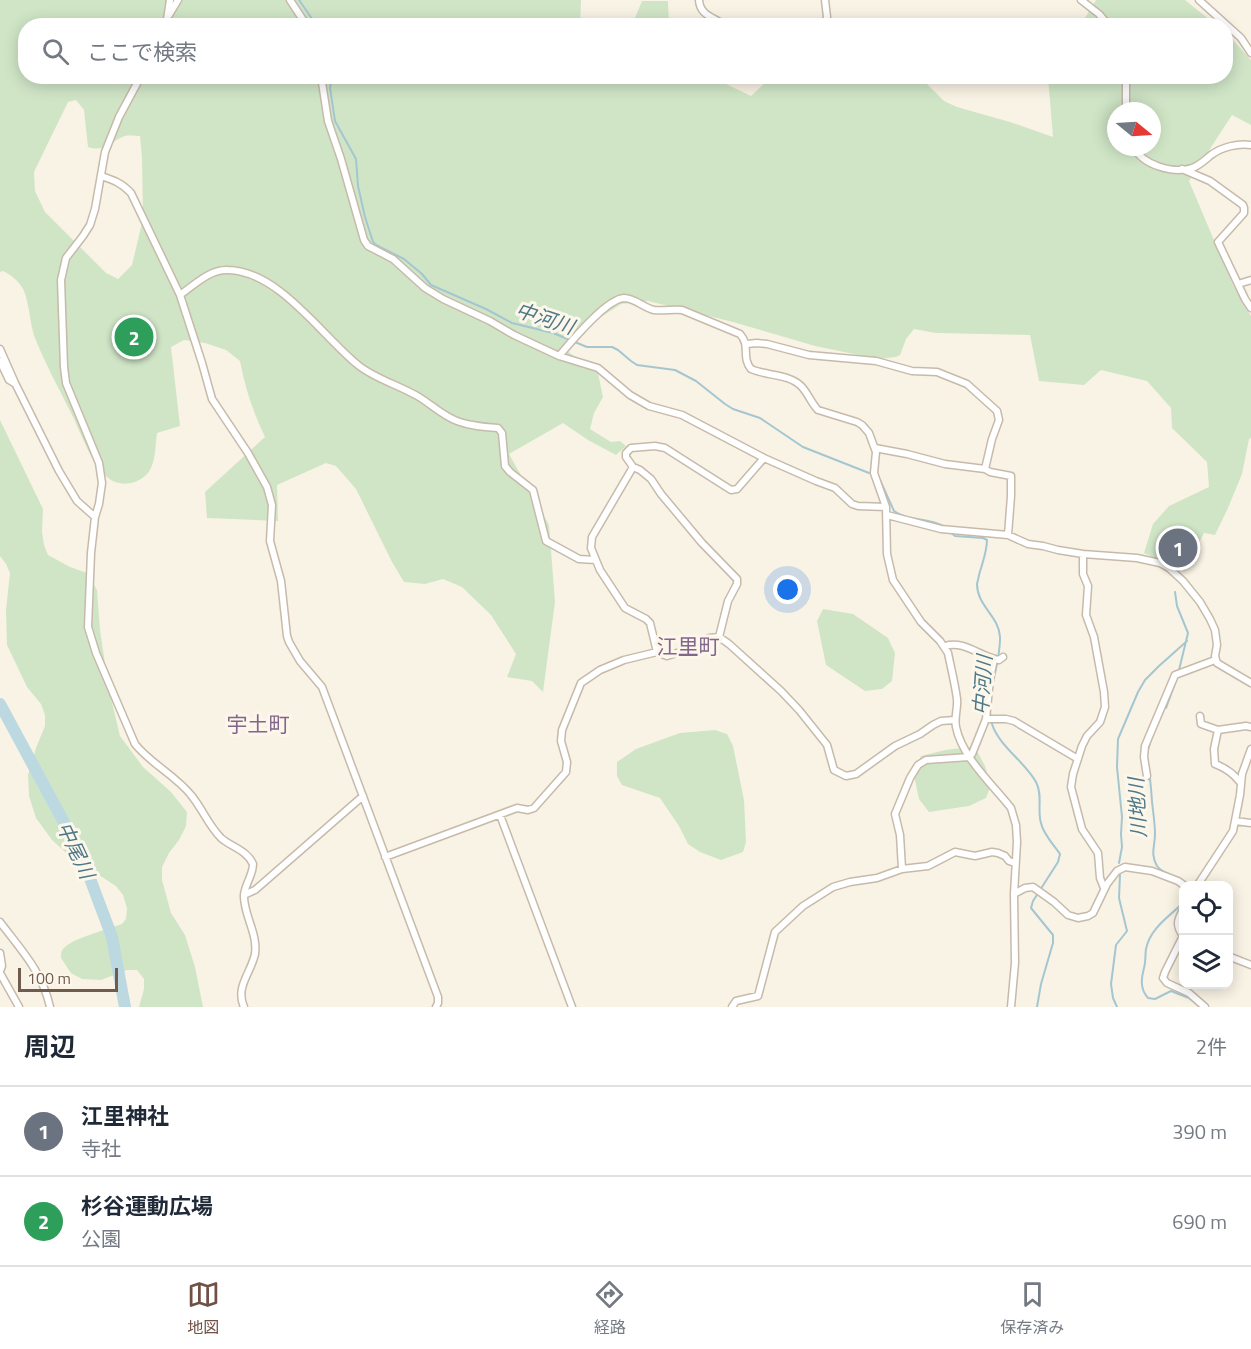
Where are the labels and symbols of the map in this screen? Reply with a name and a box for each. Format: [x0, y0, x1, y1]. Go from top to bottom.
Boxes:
north arrow [1107, 102, 1161, 156]
water label: 中河川 [512, 294, 580, 343]
pin: 2 [114, 314, 154, 360]
pin: 1 [1158, 526, 1198, 570]
your location [773, 575, 802, 604]
district label: 江里町 [657, 630, 720, 662]
water label: 中河川 [964, 652, 1000, 716]
district label: 宇土町 [227, 708, 290, 740]
water label: 川地川 [1120, 775, 1154, 839]
water label: 中尾川 [49, 816, 104, 886]
scale bar [18, 965, 118, 992]

